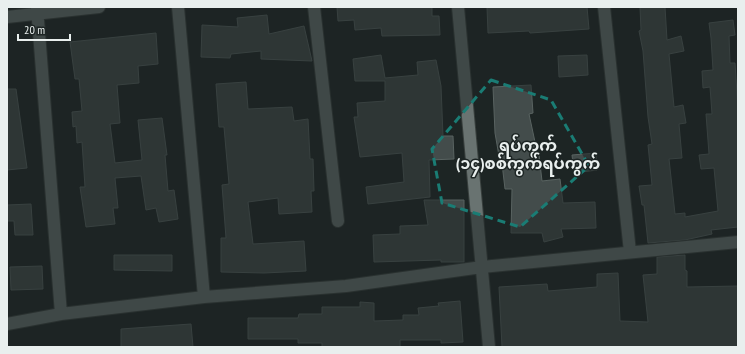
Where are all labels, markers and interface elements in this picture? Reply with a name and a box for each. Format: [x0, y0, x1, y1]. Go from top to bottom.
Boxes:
scale bar [18, 16, 70, 42]
text: 20 m [24, 22, 45, 37]
district label: ရပ်ကွက် (၁၄)စစ်ကွက်ရပ်ကွက် [456, 134, 601, 177]

